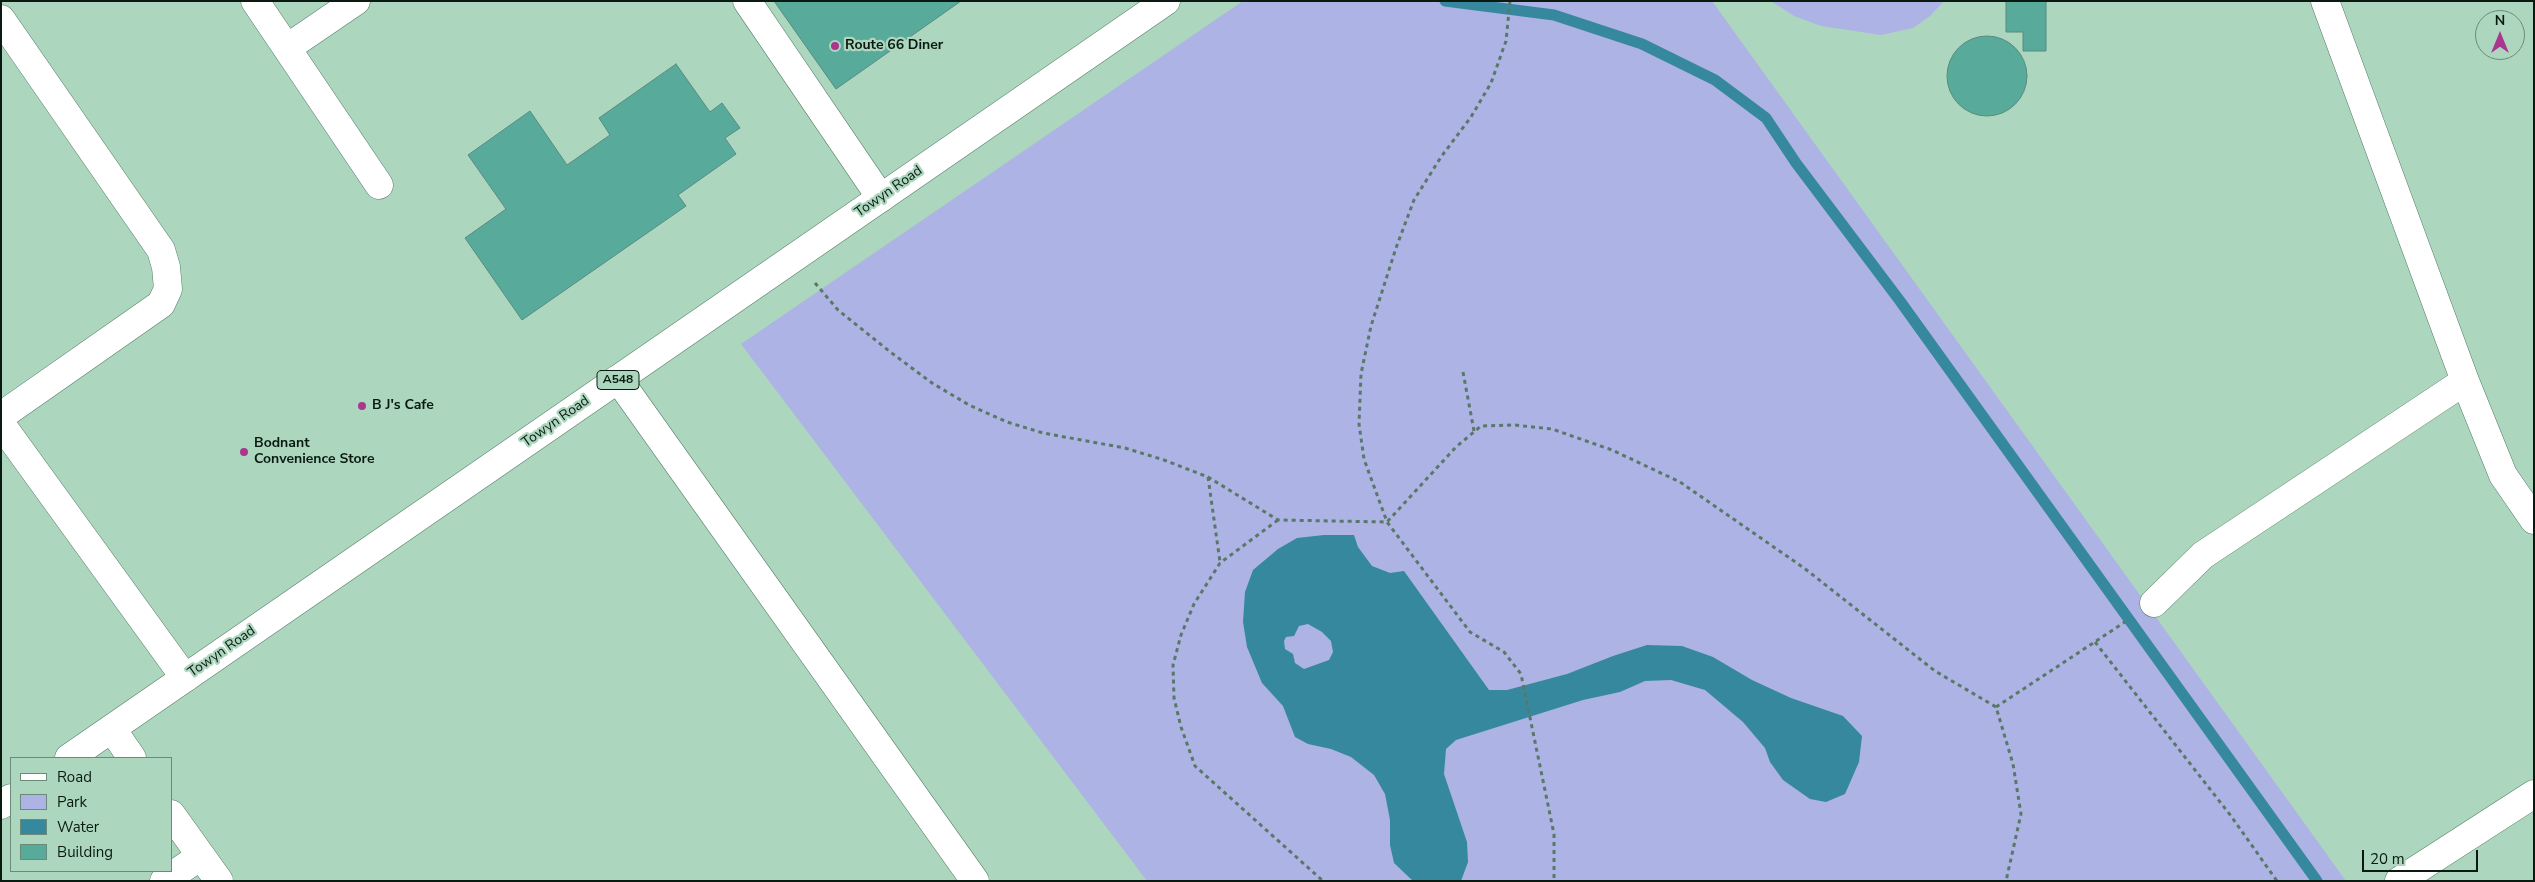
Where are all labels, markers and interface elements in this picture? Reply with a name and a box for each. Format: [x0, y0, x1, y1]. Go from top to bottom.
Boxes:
north arrow [2475, 10, 2525, 60]
text: N [2495, 11, 2505, 30]
place label: Route 66 Diner [845, 38, 943, 54]
marker: Route 66 Diner [829, 40, 841, 52]
street label: Towyn Road [852, 163, 926, 221]
road number: A548 [597, 370, 639, 390]
street label: Towyn Road [519, 393, 593, 451]
place label: B J's Cafe [372, 398, 434, 414]
marker: B J's Cafe [356, 400, 368, 412]
place label: Bodnant Convenience Store [254, 436, 374, 468]
marker: Bodnant Convenience Store [238, 446, 250, 458]
street label: Towyn Road [185, 623, 259, 681]
legend [10, 757, 172, 872]
text: Road [57, 767, 92, 787]
text: Park [57, 792, 87, 812]
text: Water [57, 817, 99, 837]
scale bar [2365, 840, 2481, 872]
text: Building [57, 842, 113, 862]
text: 20 m [2370, 849, 2405, 869]

